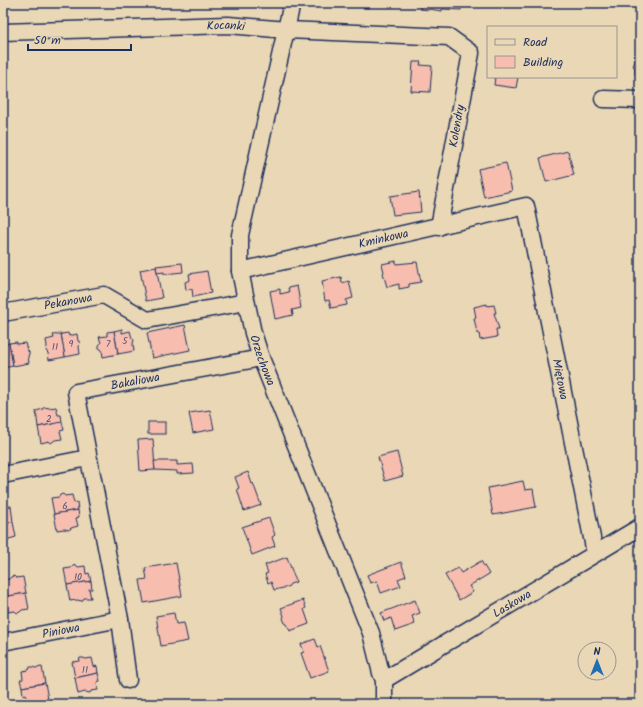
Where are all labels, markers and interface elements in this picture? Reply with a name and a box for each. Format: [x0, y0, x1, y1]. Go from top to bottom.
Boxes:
street label: Kocanki [206, 15, 247, 36]
scale bar [28, 26, 131, 52]
legend [487, 26, 617, 78]
text: 50 m [34, 31, 61, 50]
text: Road [523, 33, 548, 52]
text: Building [523, 53, 563, 72]
street label: Kolendry [444, 103, 470, 149]
street label: Kminkowa [357, 223, 411, 253]
street label: Pekanowa [42, 288, 94, 315]
street label: Orzechowa [245, 332, 281, 389]
house number: 5 [122, 333, 128, 349]
house number: 9 [69, 336, 74, 352]
house number: 7 [106, 336, 111, 352]
house number: 11 [52, 339, 58, 355]
street label: Miętowa [547, 357, 574, 402]
street label: Bakaliowa [109, 367, 162, 395]
house number: 2 [46, 411, 52, 427]
house number: 6 [62, 498, 68, 514]
house number: 10 [74, 569, 82, 585]
street label: Laskowa [489, 584, 535, 623]
street label: Piniowa [41, 618, 82, 644]
north arrow [577, 641, 617, 681]
text: N [594, 643, 601, 661]
house number: 11 [82, 662, 88, 678]

